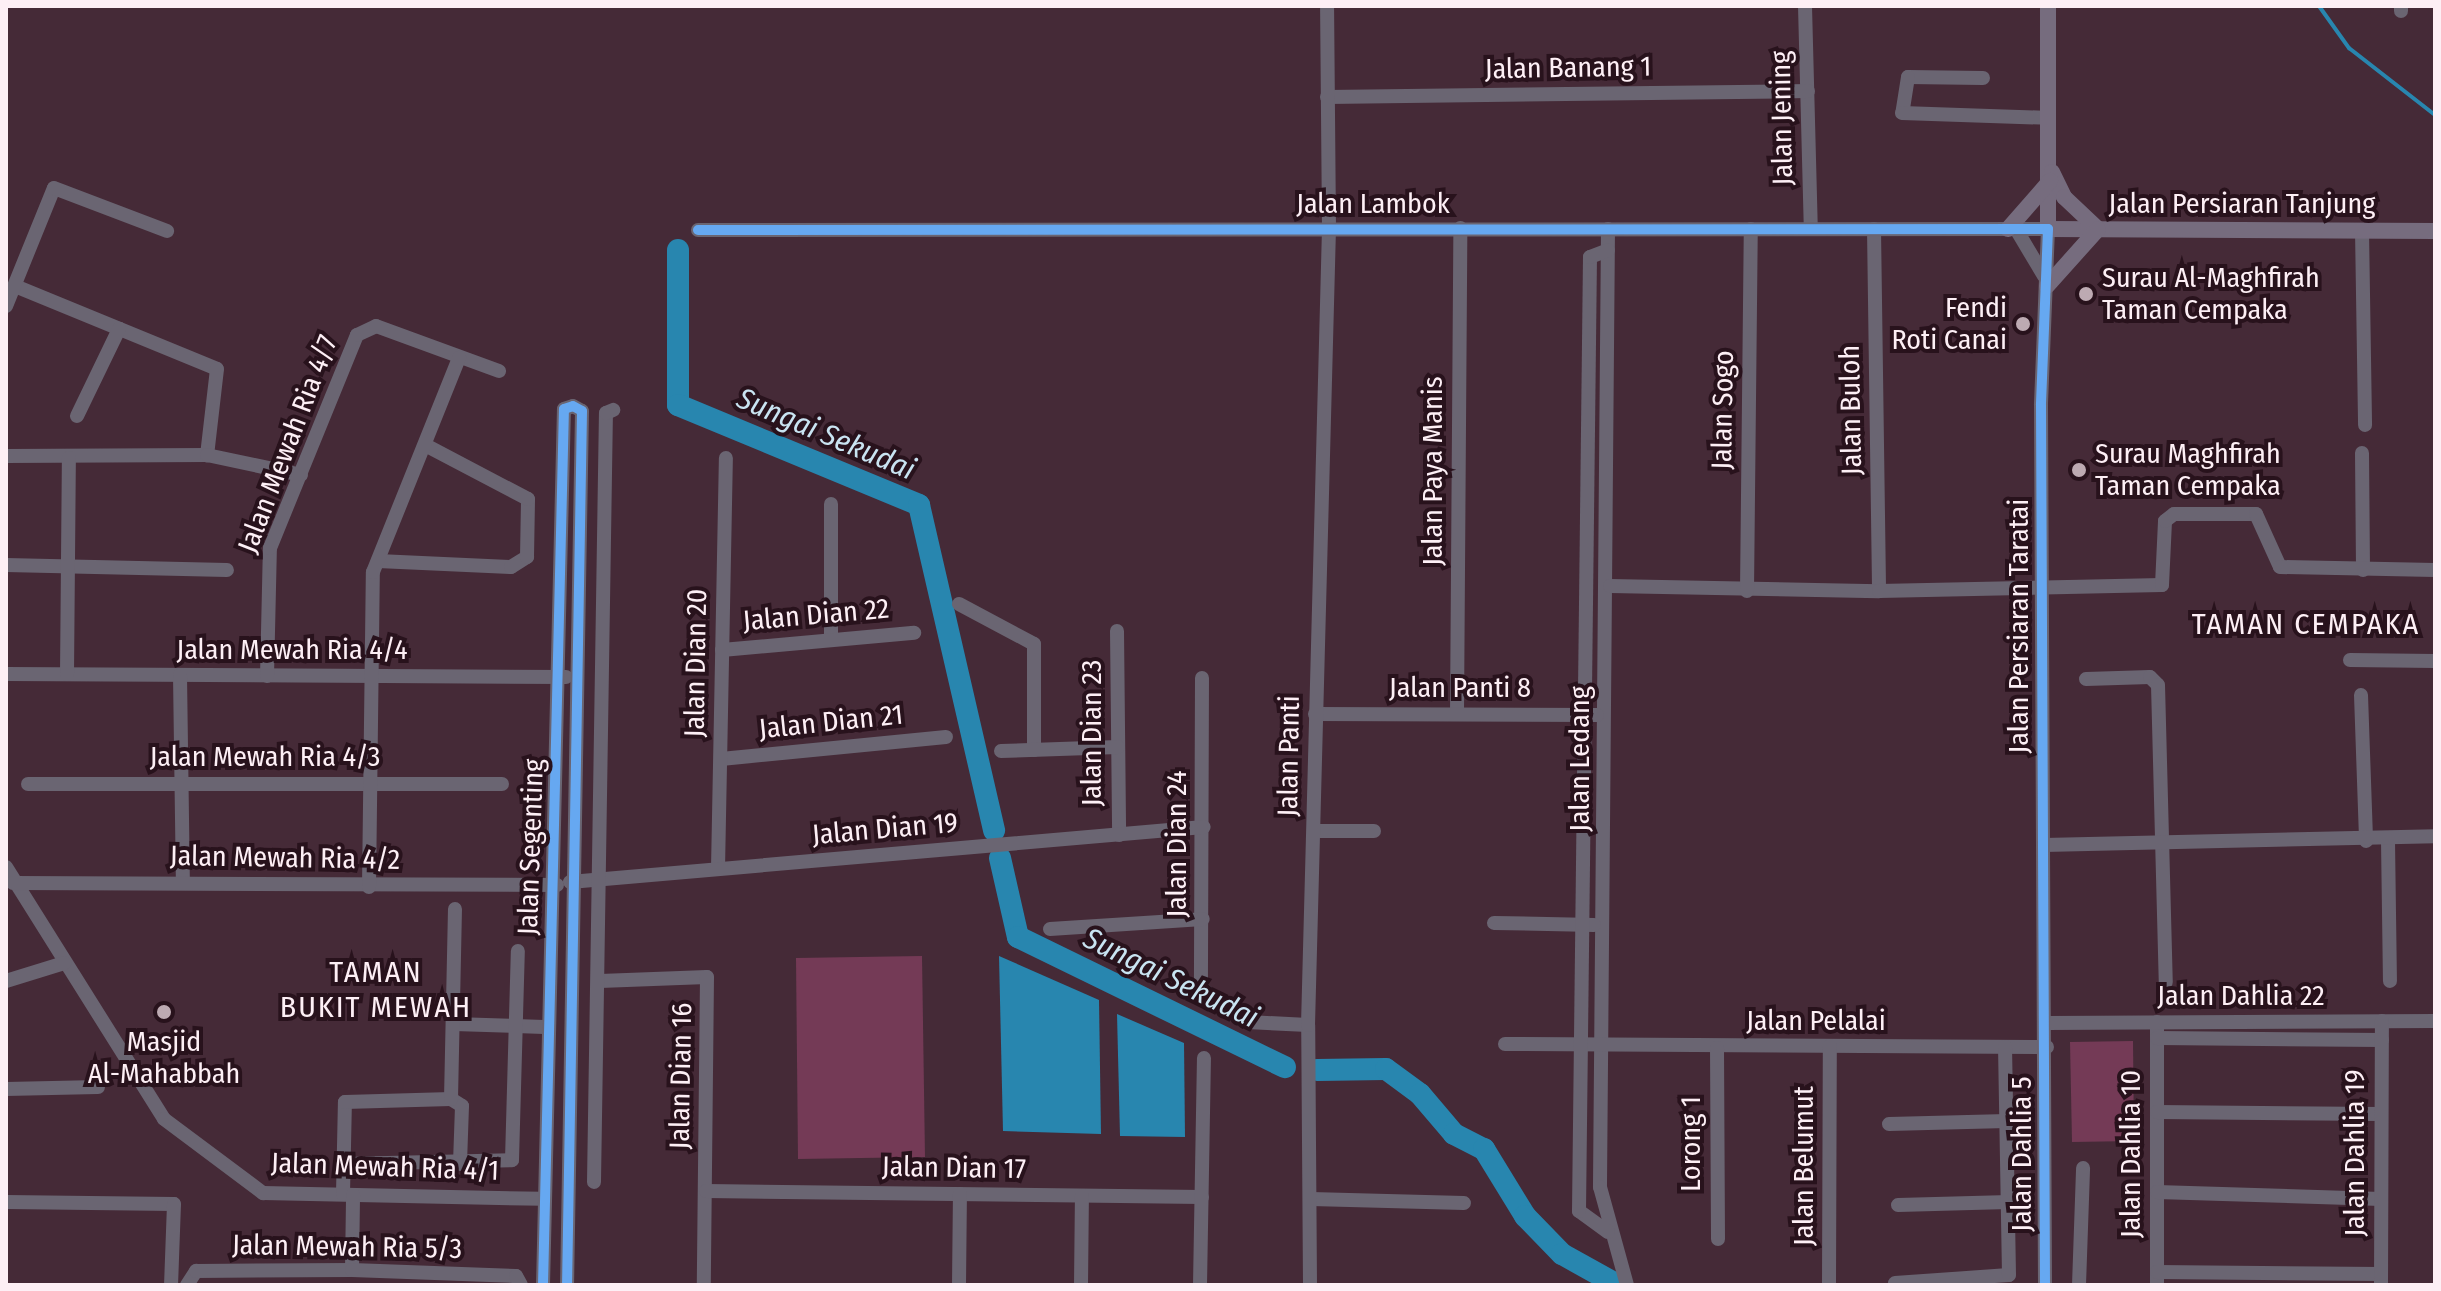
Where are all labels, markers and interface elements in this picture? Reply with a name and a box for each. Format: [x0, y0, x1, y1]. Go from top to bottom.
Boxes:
street label: Jalan Banang 1 [1485, 50, 1651, 86]
street label: Jalan Jening [1764, 50, 1800, 186]
street label: Jalan Lambok [1296, 187, 1450, 221]
street label: Jalan Persiaran Tanjung [2109, 187, 2375, 221]
place label: Surau Al-Maghfirah Taman Cempaka [2102, 261, 2320, 327]
marker: Surau Al-Maghfirah Taman Cempaka [2077, 285, 2095, 303]
place label: Fendi Roti Canai [1891, 291, 2007, 357]
marker: Fendi Roti Canai [2014, 315, 2032, 333]
street label: Jalan Mewah Ria 4/7 [231, 331, 345, 557]
street label: Jalan Buloh [1833, 345, 1869, 475]
street label: Jalan Sogo [1705, 350, 1741, 470]
street label: Jalan Paya Manis [1416, 376, 1450, 566]
water label: Sungai Sekudai [732, 380, 920, 488]
place label: Surau Maghfirah Taman Cempaka [2095, 437, 2281, 503]
marker: Surau Maghfirah Taman Cempaka [2070, 461, 2088, 479]
street label: Jalan Persiaran Taratai [2002, 499, 2036, 753]
street label: Jalan Dian 20 [678, 588, 714, 738]
street label: Jalan Dian 22 [742, 592, 890, 638]
district label: TAMAN CEMPAKA [2192, 606, 2420, 642]
street label: Jalan Mewah Ria 4/4 [176, 633, 408, 667]
street label: Jalan Dian 23 [1075, 660, 1109, 806]
street label: Jalan Panti 8 [1389, 671, 1531, 705]
street label: Jalan Ledang [1563, 686, 1597, 832]
street label: Jalan Panti [1271, 695, 1307, 817]
street label: Jalan Dian 21 [757, 698, 905, 746]
street label: Jalan Mewah Ria 4/3 [150, 740, 380, 774]
street label: Jalan Segenting [511, 758, 551, 936]
street label: Jalan Dian 24 [1160, 770, 1194, 918]
street label: Jalan Dian 19 [811, 806, 959, 852]
street label: Jalan Mewah Ria 4/2 [170, 839, 400, 877]
water label: Sungai Sekudai [1078, 920, 1264, 1036]
district label: TAMAN BUKIT MEWAH [280, 954, 472, 1024]
street label: Jalan Dahlia 22 [2157, 979, 2325, 1013]
street label: Jalan Dian 16 [663, 1002, 699, 1150]
marker: Masjid Al-Mahabbah [155, 1003, 173, 1021]
street label: Jalan Pelalai [1746, 1004, 1886, 1038]
place label: Masjid Al-Mahabbah [88, 1025, 240, 1091]
street label: Jalan Dahlia 19 [2338, 1069, 2372, 1237]
street label: Jalan Dahlia 10 [2114, 1070, 2148, 1238]
street label: Jalan Dahlia 5 [2005, 1076, 2039, 1232]
street label: Jalan Belumut [1787, 1086, 1821, 1246]
street label: Lorong 1 [1674, 1096, 1708, 1192]
street label: Jalan Mewah Ria 4/1 [270, 1146, 500, 1188]
street label: Jalan Dian 17 [882, 1150, 1026, 1186]
street label: Jalan Mewah Ria 5/3 [232, 1228, 462, 1266]

